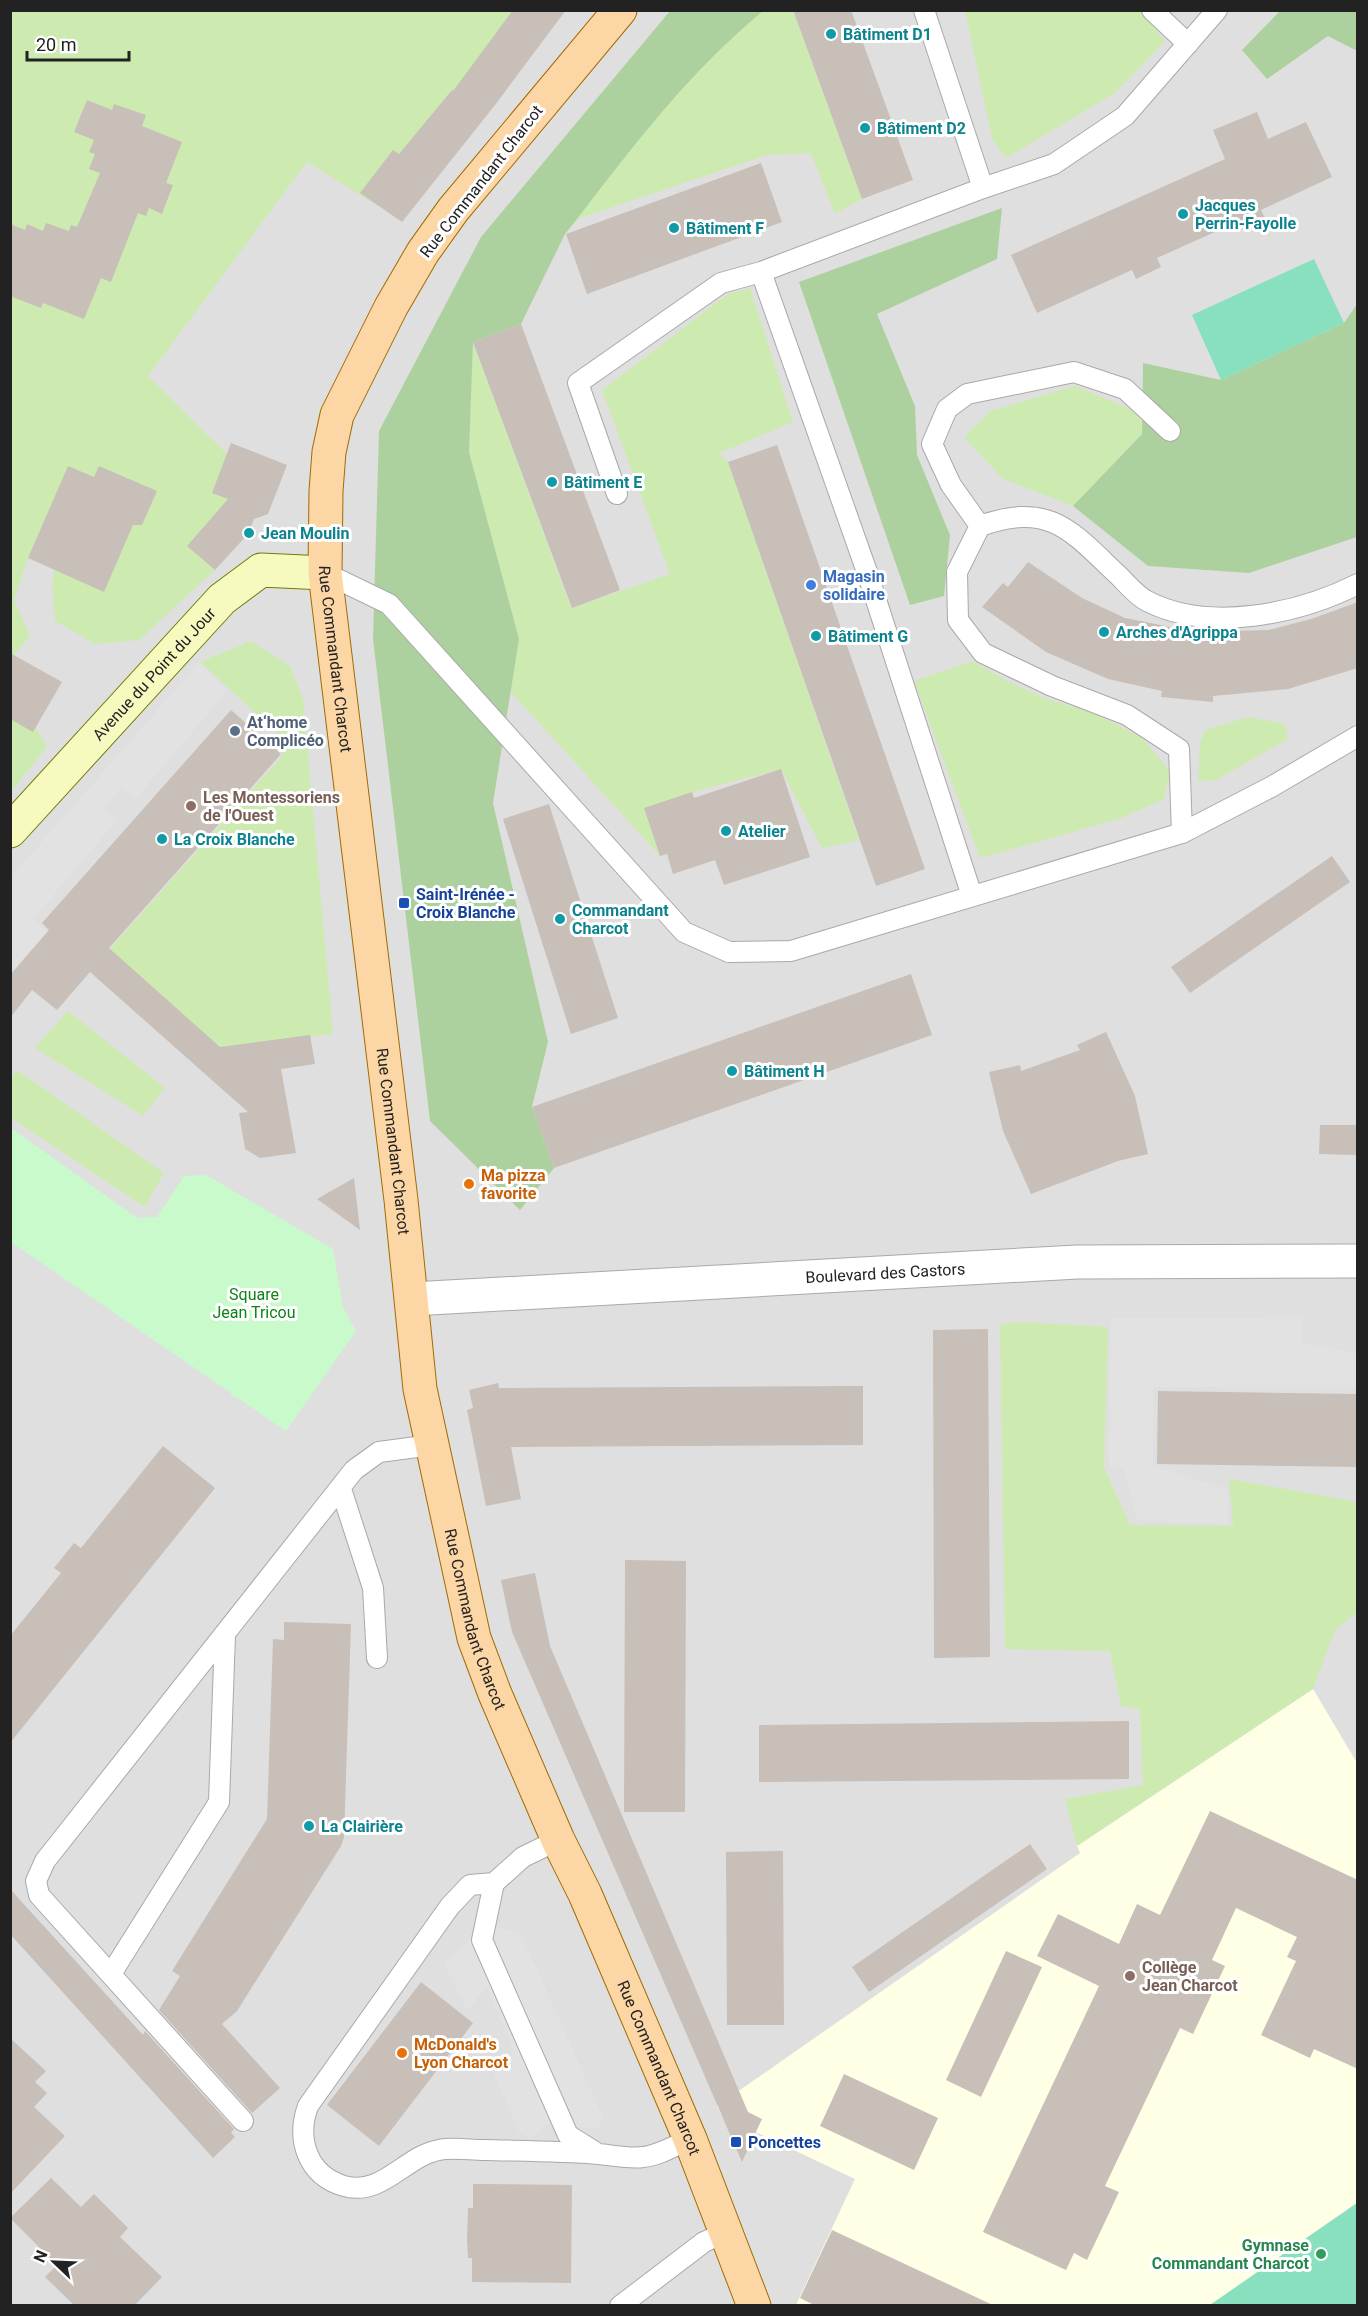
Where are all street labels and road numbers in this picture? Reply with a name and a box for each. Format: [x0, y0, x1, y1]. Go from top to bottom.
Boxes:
street label: Rue Commandant Charcot [416, 101, 547, 261]
street label: Rue Commandant Charcot [315, 565, 356, 753]
street label: Avenue du Point du Jour [89, 603, 220, 744]
street label: Rue Commandant Charcot [373, 1047, 413, 1236]
street label: Boulevard des Castors [805, 1259, 966, 1287]
street label: Rue Commandant Charcot [441, 1527, 510, 1713]
street label: Rue Commandant Charcot [613, 1978, 704, 2158]

